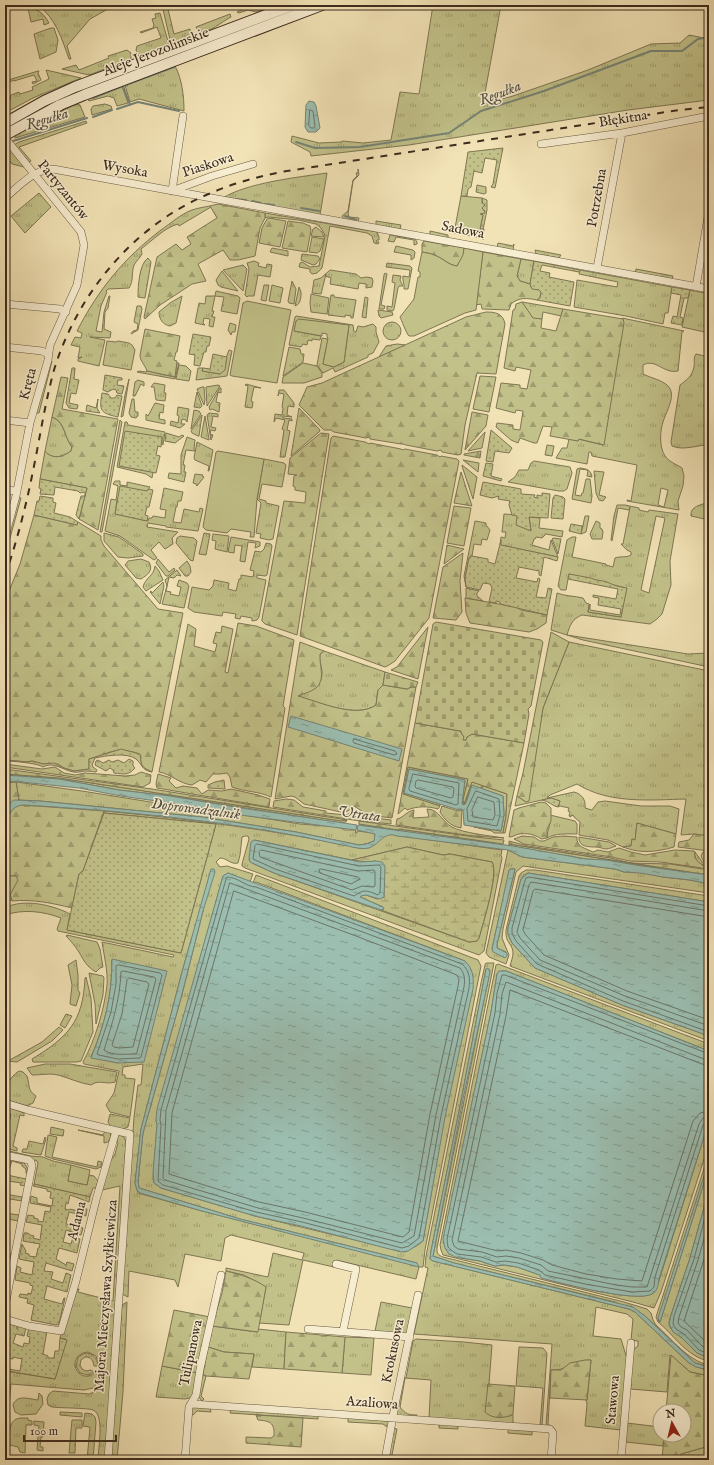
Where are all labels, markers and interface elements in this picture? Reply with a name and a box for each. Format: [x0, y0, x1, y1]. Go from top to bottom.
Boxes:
street label: Aleje Jerozolimskie [100, 23, 212, 81]
water label: Regułka [476, 76, 524, 111]
water label: Regułka [23, 103, 71, 135]
street label: Błękitna [597, 106, 650, 132]
street label: Piaskowa [180, 148, 237, 182]
street label: Partyzantów [33, 156, 93, 224]
street label: Wysoka [101, 156, 150, 182]
street label: Potrzebna [583, 166, 611, 229]
street label: Sadowa [440, 217, 487, 243]
street label: Kręta [15, 365, 41, 402]
water label: Doprowadzalnik [150, 794, 242, 824]
water label: Utrata [336, 802, 382, 826]
street label: Majora Mieczysława Szyłkiewicza [90, 1198, 122, 1393]
street label: Adama [63, 1199, 91, 1243]
street label: Krokusowa [377, 1316, 409, 1385]
street label: Tulipanowa [175, 1317, 207, 1388]
street label: Stawowa [602, 1374, 624, 1425]
street label: Azaliowa [344, 1392, 400, 1414]
north arrow [652, 1403, 692, 1443]
text: N [664, 1406, 677, 1422]
scale bar [24, 1417, 116, 1443]
text: 100 m [30, 1424, 58, 1439]

